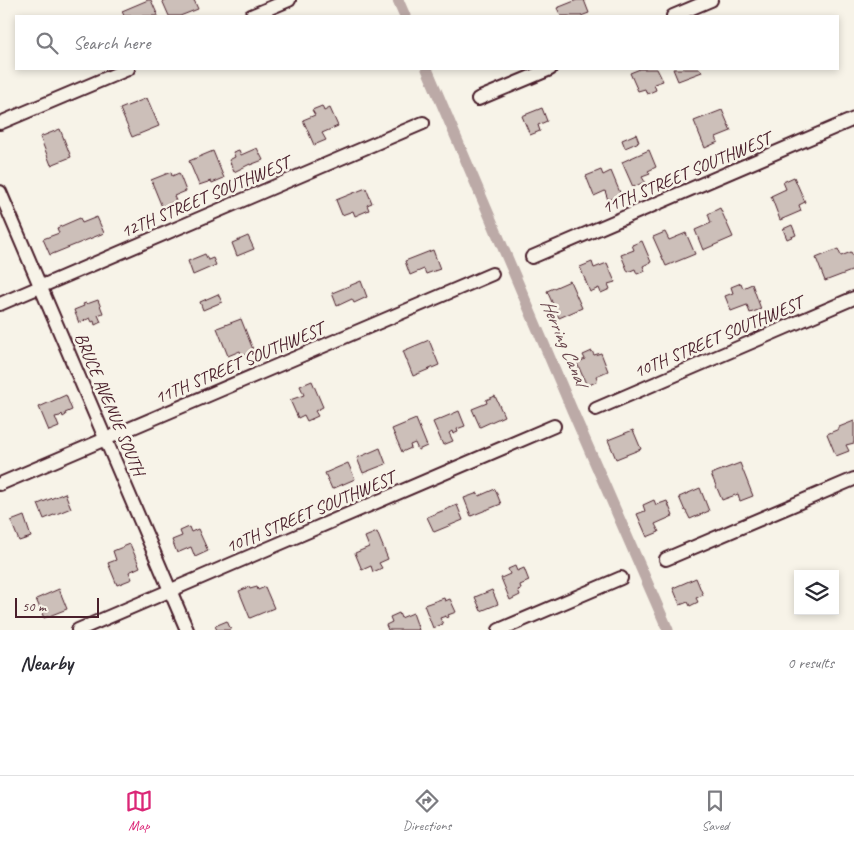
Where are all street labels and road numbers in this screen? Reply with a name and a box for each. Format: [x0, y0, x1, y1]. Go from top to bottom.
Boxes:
street label: 11TH STREET SOUTHWEST [598, 126, 778, 219]
street label: 12TH STREET SOUTHWEST [117, 150, 297, 243]
street label: 10TH STREET SOUTHWEST [630, 290, 810, 383]
street label: 11TH STREET SOUTHWEST [151, 316, 331, 409]
street label: BRUCE AVENUE SOUTH [70, 329, 151, 481]
street label: 10TH STREET SOUTHWEST [222, 465, 402, 558]

